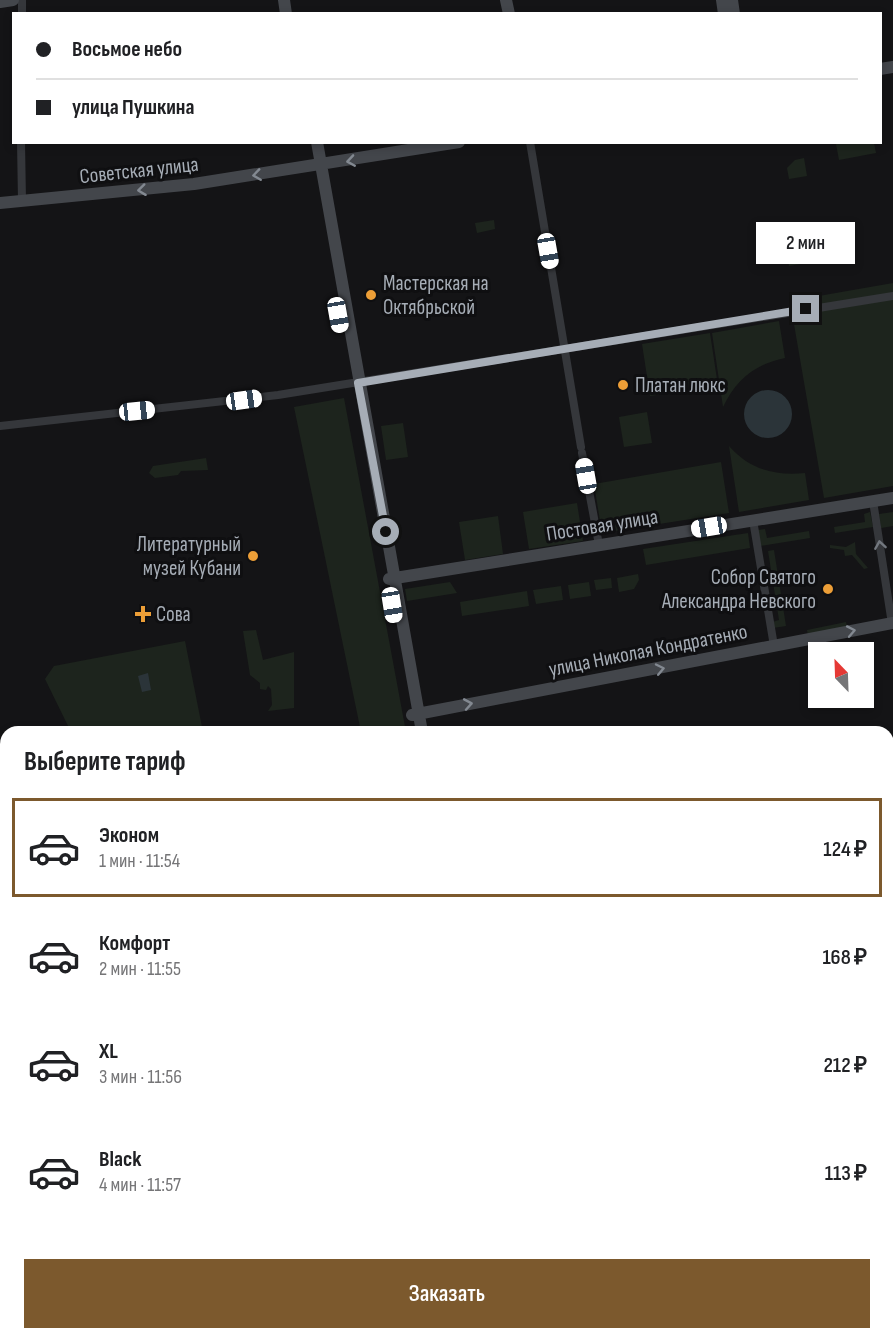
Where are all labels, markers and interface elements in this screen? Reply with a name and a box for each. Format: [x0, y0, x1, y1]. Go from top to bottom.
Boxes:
text: Восьмое небо [72, 36, 182, 63]
text: улица Пушкина [72, 94, 194, 121]
street label: Советская улица [78, 152, 200, 189]
one-way arrow [346, 155, 355, 167]
one-way arrow [252, 168, 261, 181]
one-way arrow [138, 183, 147, 196]
callout: 2 мин [756, 222, 856, 264]
text: 2 мин [786, 231, 825, 255]
car [536, 232, 560, 270]
place label: Мастерская на Октябрьской [383, 271, 489, 320]
marker: Мастерская на Октябрьской [364, 288, 378, 302]
route end [792, 295, 819, 322]
car [326, 296, 350, 334]
place label: Платан люкс [635, 373, 726, 398]
marker: Платан люкс [616, 378, 630, 392]
car [225, 389, 263, 411]
car [118, 400, 156, 422]
car [574, 457, 598, 495]
street label: Постовая улица [544, 504, 660, 547]
car [690, 515, 728, 539]
route start [372, 518, 399, 545]
place label: Литературный музей Кубани [137, 532, 241, 581]
one-way arrow [874, 541, 886, 550]
marker: Литературный музей Кубани [246, 549, 260, 563]
place label: Собор Святого Александра Невского [661, 565, 816, 614]
marker: Собор Святого Александра Невского [821, 582, 835, 596]
car [380, 586, 404, 624]
place label: Сова [156, 602, 191, 627]
marker: Сова [134, 605, 152, 623]
street label: улица Николая Кондратенко [547, 619, 750, 682]
one-way arrow [846, 625, 856, 638]
north arrow [808, 642, 874, 708]
map controls [808, 642, 874, 708]
one-way arrow [654, 663, 664, 676]
one-way arrow [463, 698, 473, 711]
text: Выберите тариф [24, 746, 186, 778]
icon: car [27, 821, 81, 875]
text: Эконом [99, 822, 159, 849]
text: 124 ₽ [823, 836, 867, 863]
text: 1 мин · 11:54 [99, 849, 180, 873]
icon: car [27, 929, 81, 983]
text: Комфорт [99, 930, 170, 957]
text: 168 ₽ [822, 944, 867, 971]
text: 2 мин · 11:55 [99, 957, 181, 981]
icon: car [27, 1037, 81, 1091]
text: XL [99, 1038, 118, 1065]
text: 212 ₽ [823, 1052, 867, 1079]
text: 3 мин · 11:56 [99, 1065, 182, 1089]
icon: car [27, 1145, 81, 1199]
text: Black [99, 1146, 141, 1173]
text: 113 ₽ [825, 1160, 867, 1187]
text: 4 мин · 11:57 [99, 1173, 181, 1197]
button: Заказать [24, 1259, 870, 1328]

